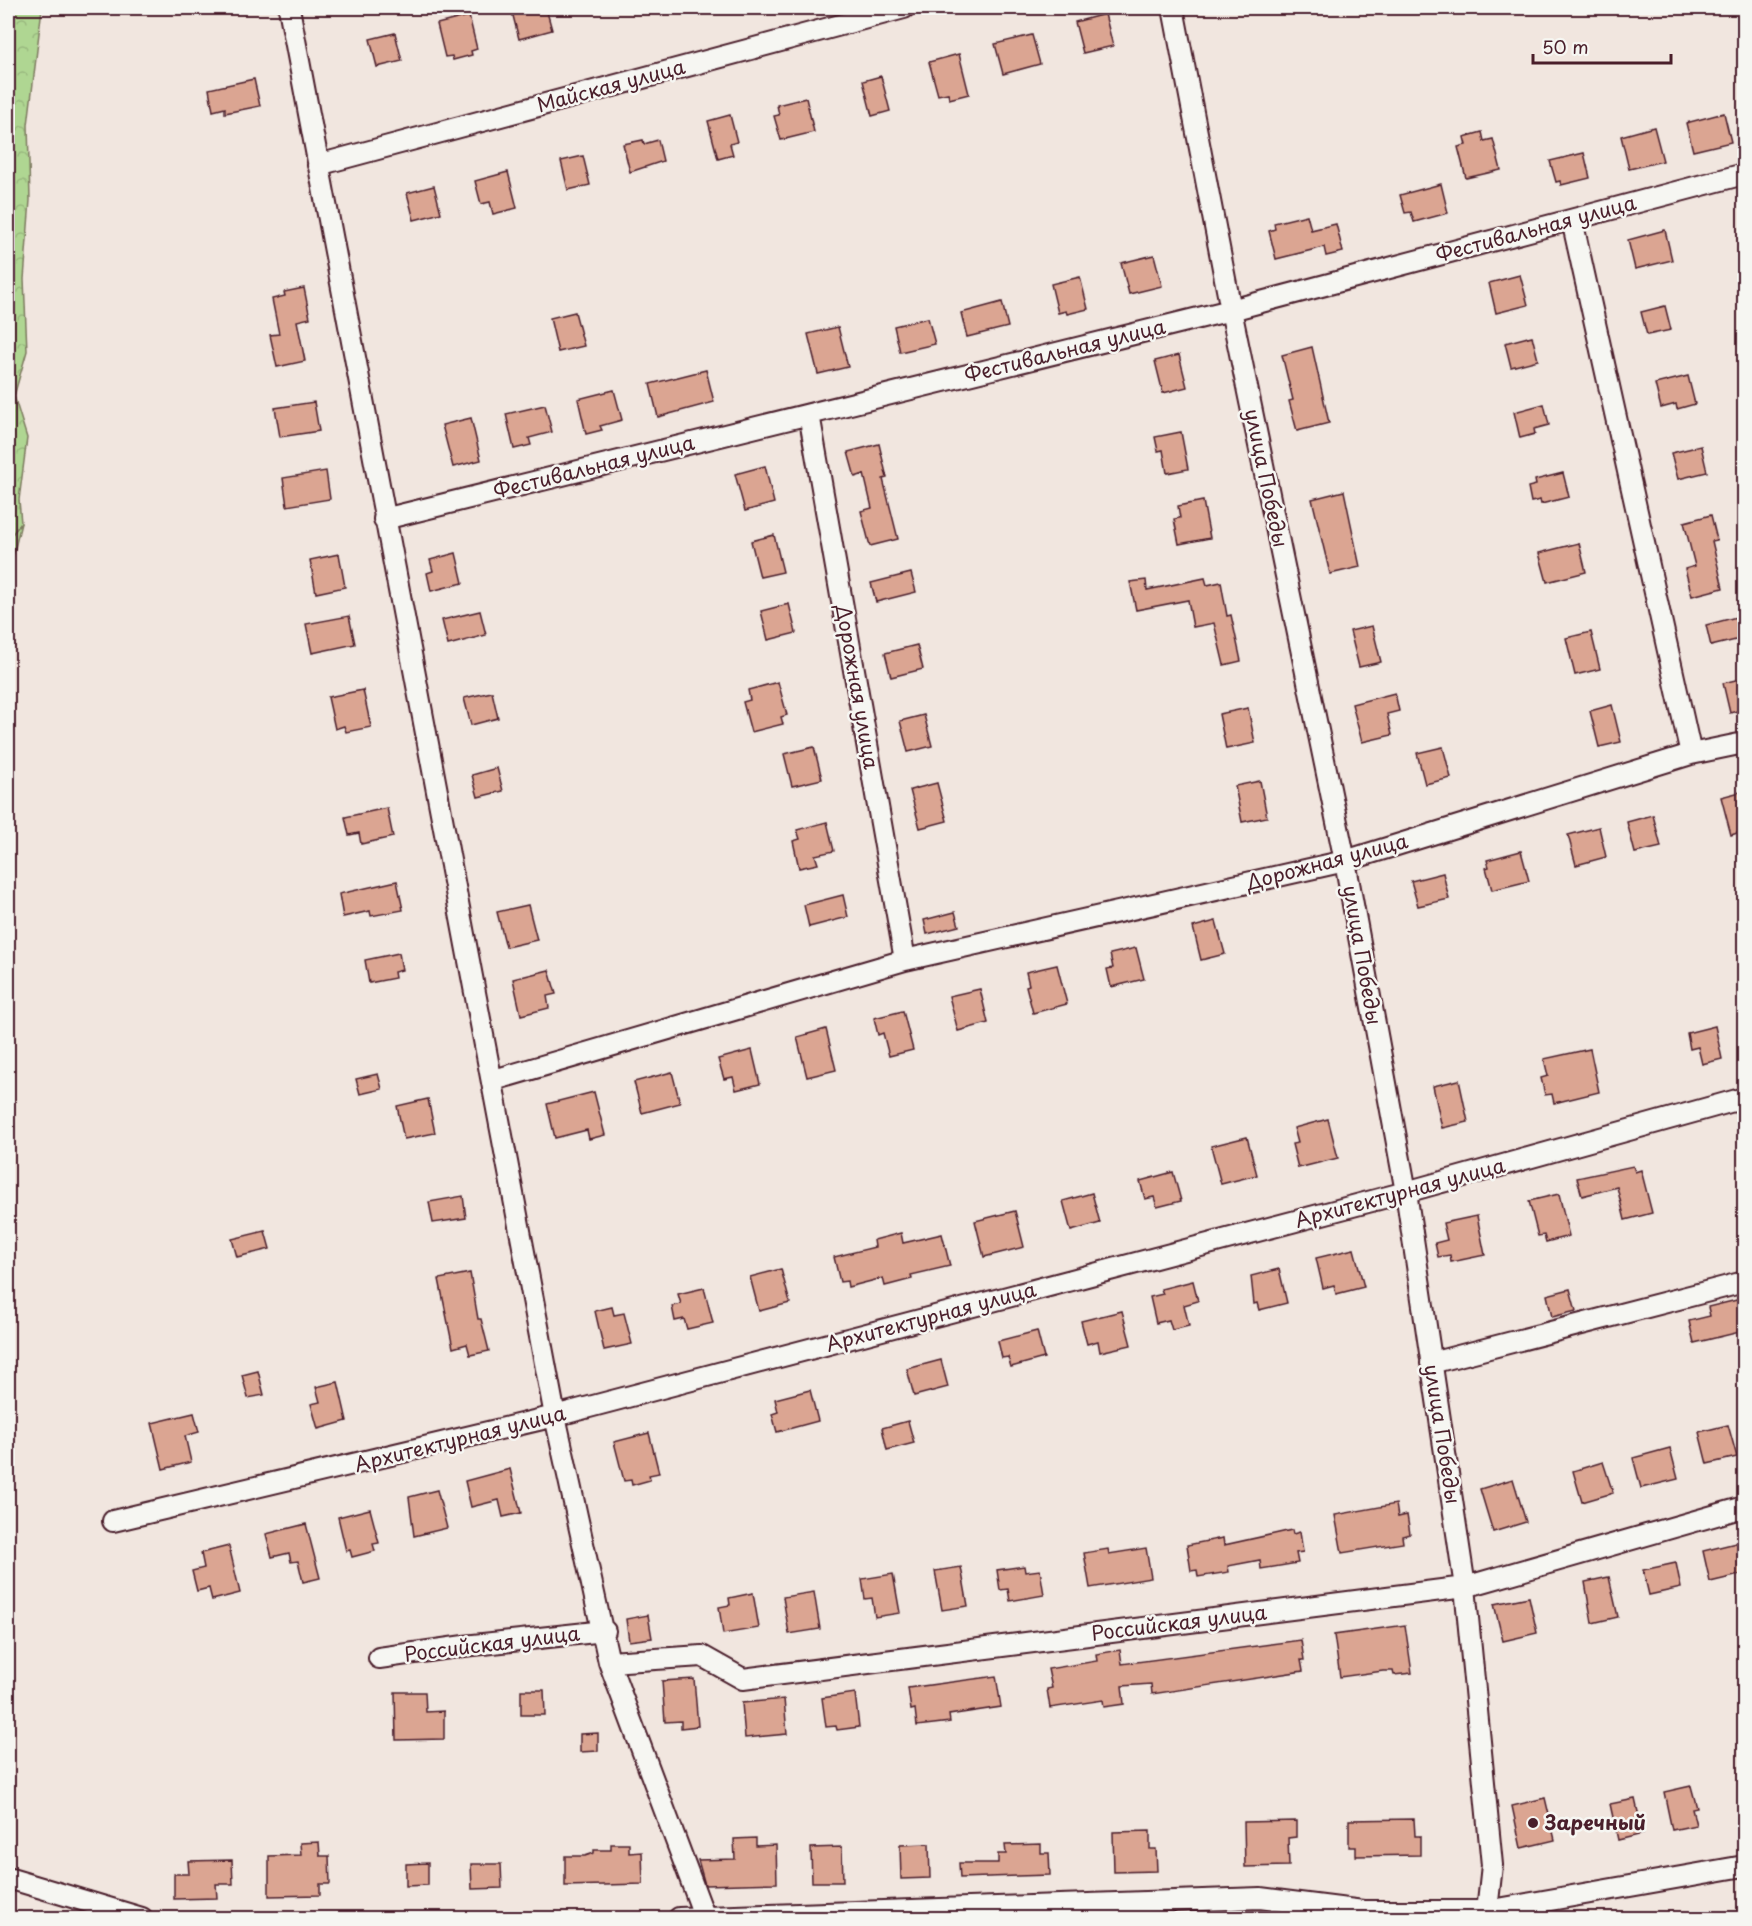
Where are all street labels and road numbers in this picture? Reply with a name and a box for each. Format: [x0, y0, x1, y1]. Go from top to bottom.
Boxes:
street label: Майская улица [533, 51, 689, 119]
street label: Фестивальная улица [1432, 187, 1640, 269]
street label: Фестивальная улица [961, 310, 1169, 390]
street label: улица Победы [1238, 406, 1296, 550]
street label: Фестивальная улица [490, 426, 698, 506]
street label: Дорожная улица [829, 601, 887, 772]
street label: Дорожная улица [1242, 825, 1411, 897]
street label: улица Победы [1336, 883, 1390, 1027]
street label: Архитектурная улица [1291, 1149, 1509, 1235]
street label: Архитектурная улица [822, 1273, 1040, 1359]
street label: улица Победы [1417, 1362, 1469, 1506]
street label: Архитектурная улица [351, 1397, 569, 1479]
street label: Российская улица [1089, 1596, 1269, 1648]
street label: Российская улица [402, 1617, 582, 1669]

